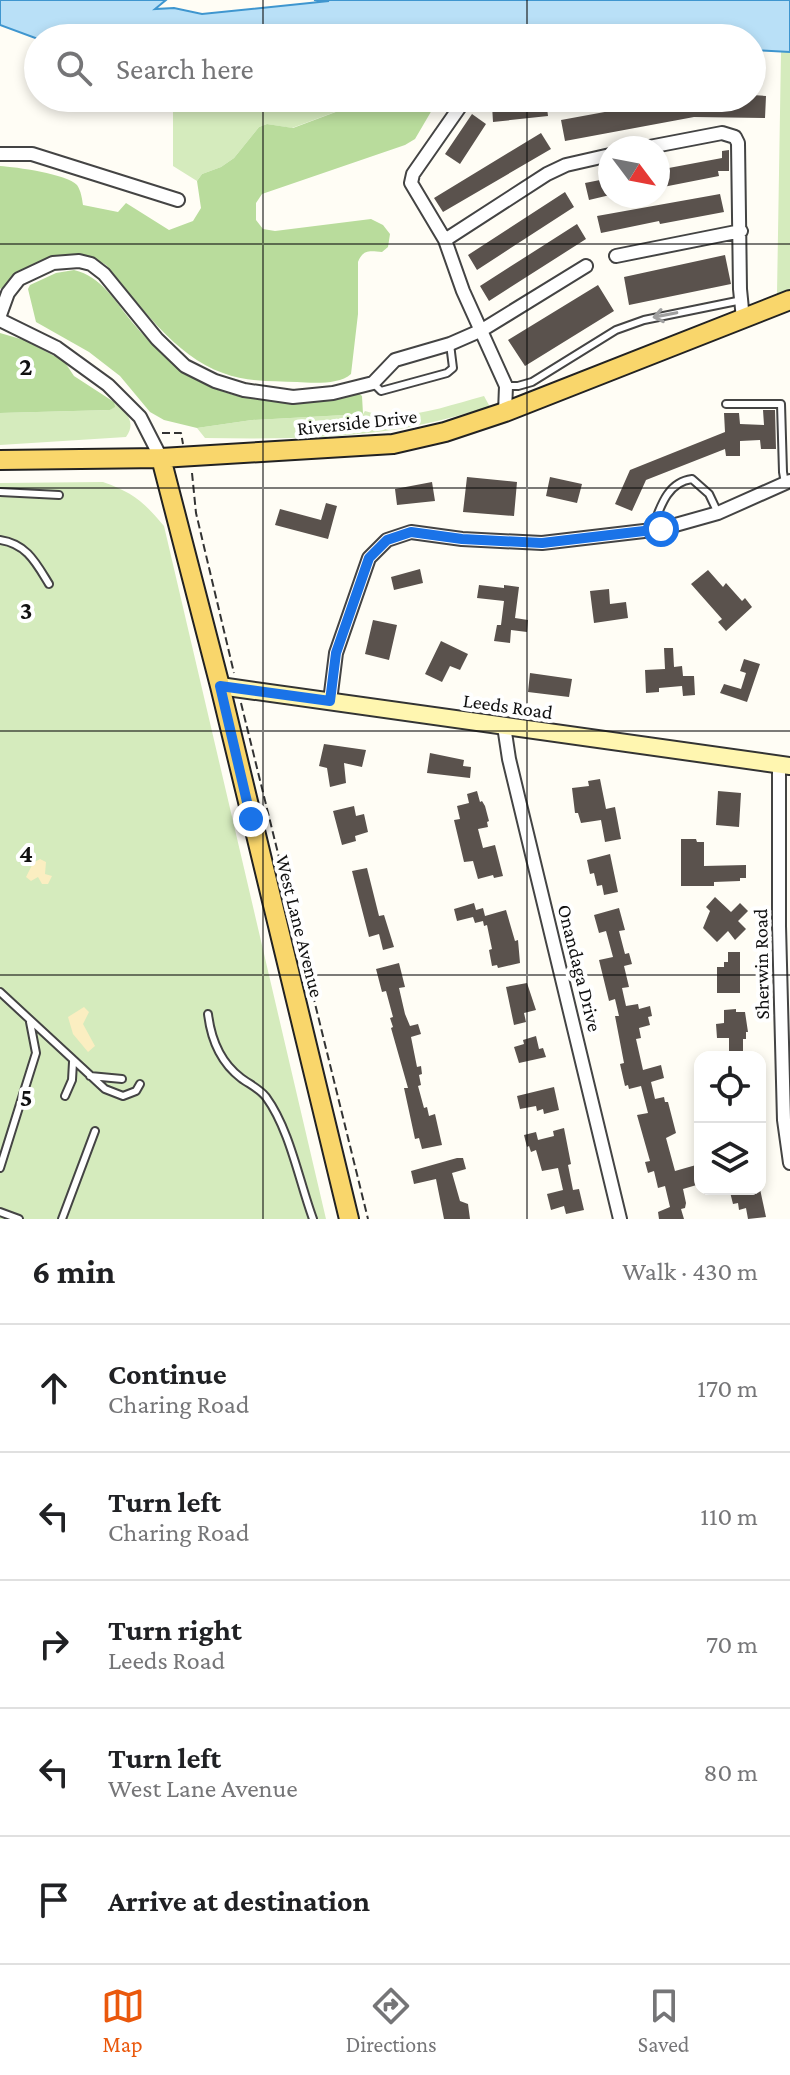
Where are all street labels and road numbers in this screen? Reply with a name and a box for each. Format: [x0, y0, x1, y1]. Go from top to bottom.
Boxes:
street label: Riverside Drive [296, 405, 418, 439]
street label: Leeds Road [462, 689, 555, 723]
street label: West Lane Avenue [272, 853, 328, 1000]
street label: Onandaga Drive [553, 902, 606, 1034]
street label: Sherwin Road [749, 908, 773, 1020]

